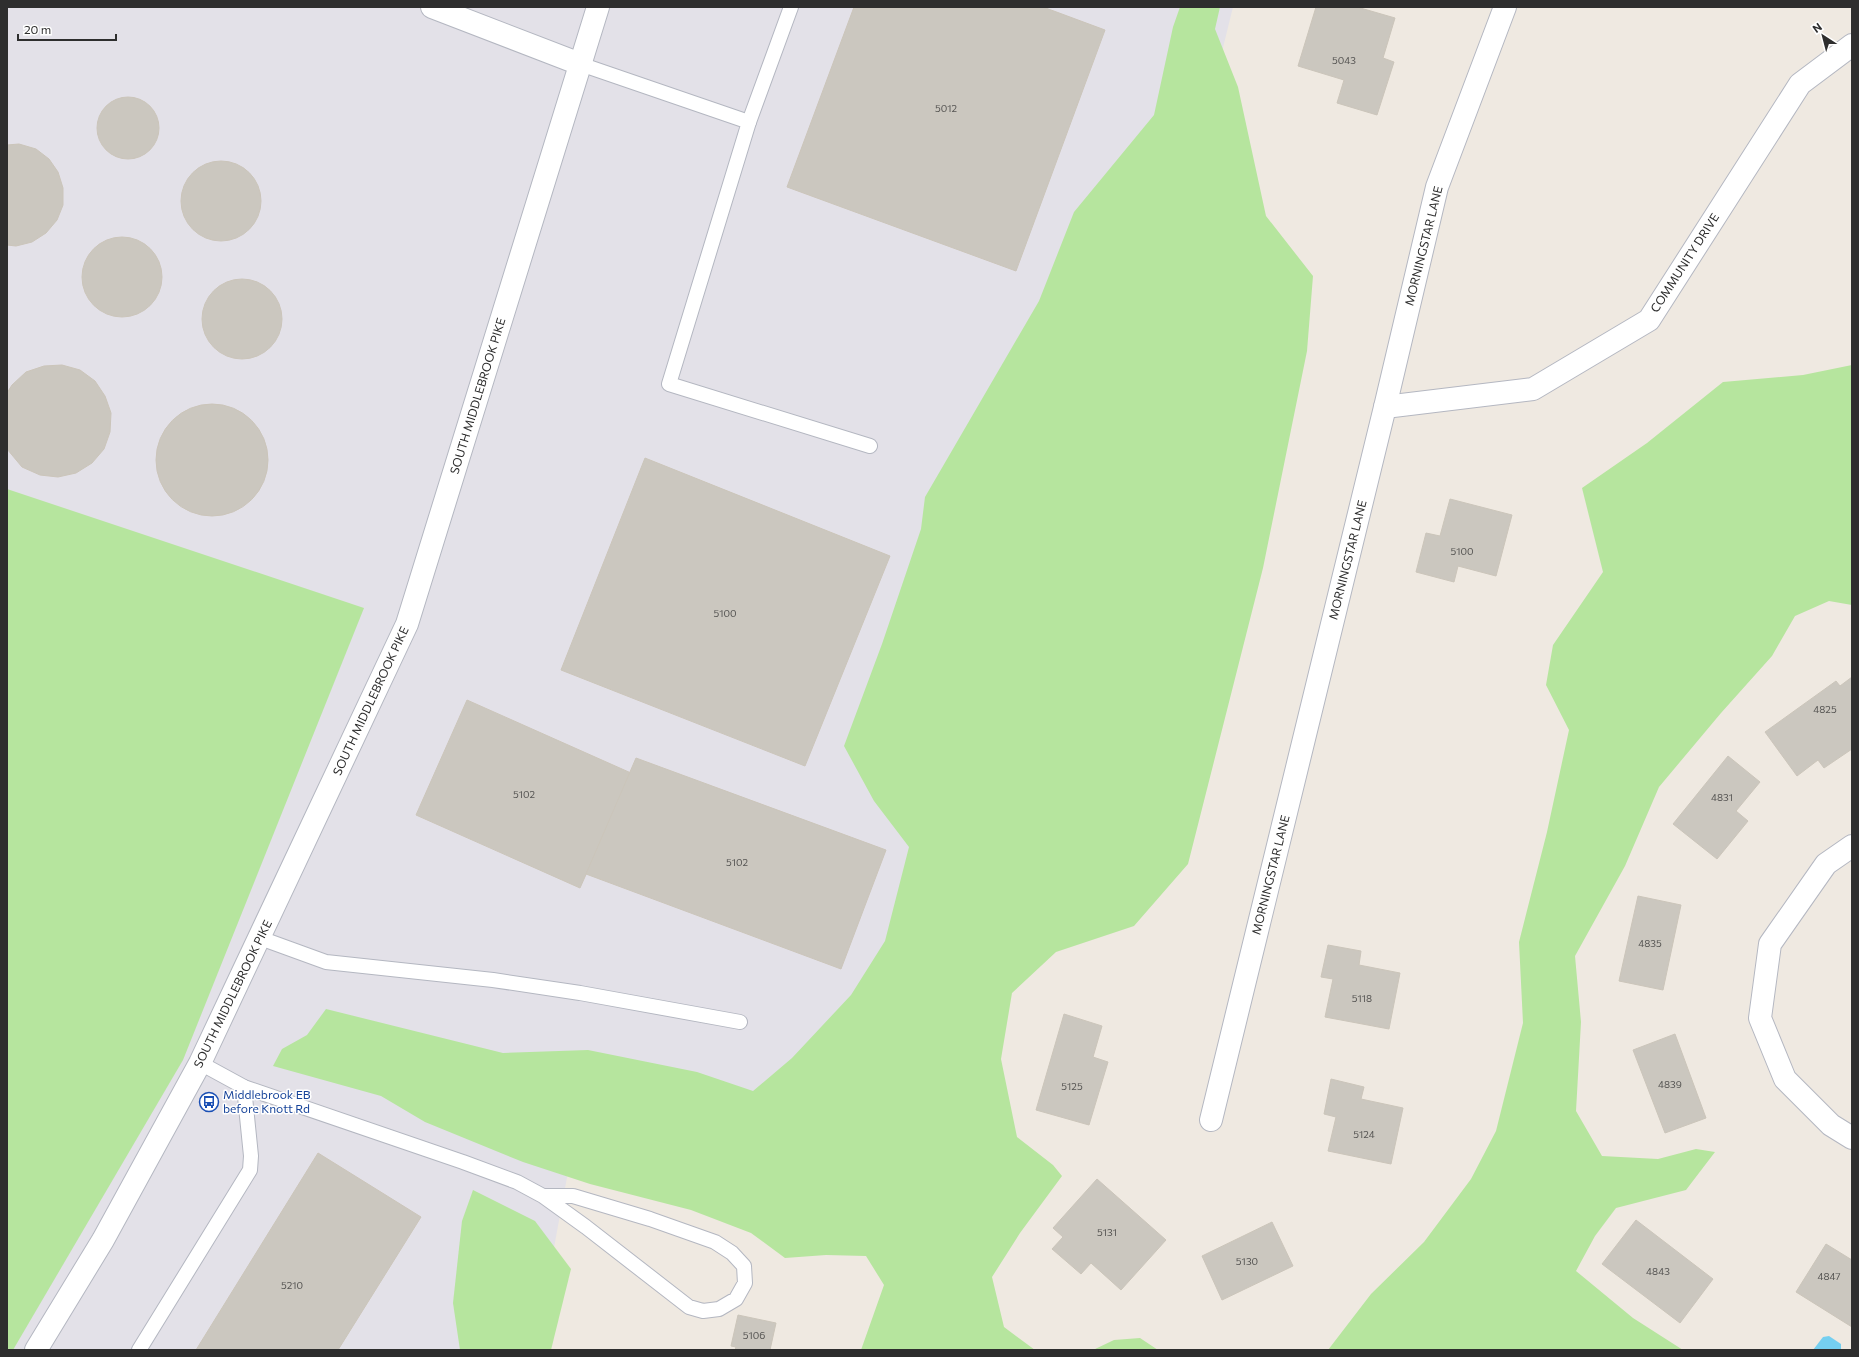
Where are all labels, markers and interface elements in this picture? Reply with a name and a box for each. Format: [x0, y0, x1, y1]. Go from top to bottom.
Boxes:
scale bar [18, 16, 116, 42]
north arrow [1803, 16, 1843, 56]
text: N [1810, 20, 1824, 35]
text: 20 m [24, 22, 51, 36]
house number: 5043 [1332, 54, 1356, 66]
house number: 5012 [935, 102, 957, 114]
street label: MORNINGSTAR LANE [1401, 184, 1445, 307]
street label: COMMUNITY DRIVE [1647, 210, 1721, 315]
street label: SOUTH MIDDLEBROOK PIKE [447, 316, 508, 476]
street label: MORNINGSTAR LANE [1325, 498, 1369, 621]
house number: 5100 [1450, 545, 1474, 557]
house number: 5100 [713, 607, 737, 619]
street label: SOUTH MIDDLEBROOK PIKE [329, 624, 411, 777]
house number: 4825 [1813, 703, 1837, 715]
house number: 5102 [513, 788, 535, 800]
house number: 4831 [1711, 791, 1733, 803]
street label: MORNINGSTAR LANE [1248, 813, 1292, 936]
house number: 5102 [726, 856, 748, 868]
street label: SOUTH MIDDLEBROOK PIKE [190, 917, 274, 1070]
house number: 4835 [1638, 937, 1662, 949]
house number: 5118 [1352, 992, 1372, 1004]
house number: 4839 [1658, 1078, 1682, 1090]
house number: 5125 [1061, 1080, 1083, 1092]
place label: Middlebrook EB before Knott Rd [223, 1087, 311, 1115]
bus stop icon: Middlebrook EB before Knott Rd [198, 1091, 220, 1113]
house number: 5124 [1353, 1128, 1375, 1140]
house number: 5131 [1097, 1226, 1117, 1238]
house number: 5130 [1236, 1255, 1258, 1267]
house number: 4843 [1646, 1265, 1670, 1277]
house number: 4847 [1817, 1270, 1841, 1282]
house number: 5210 [281, 1279, 303, 1291]
house number: 5106 [743, 1329, 765, 1341]

